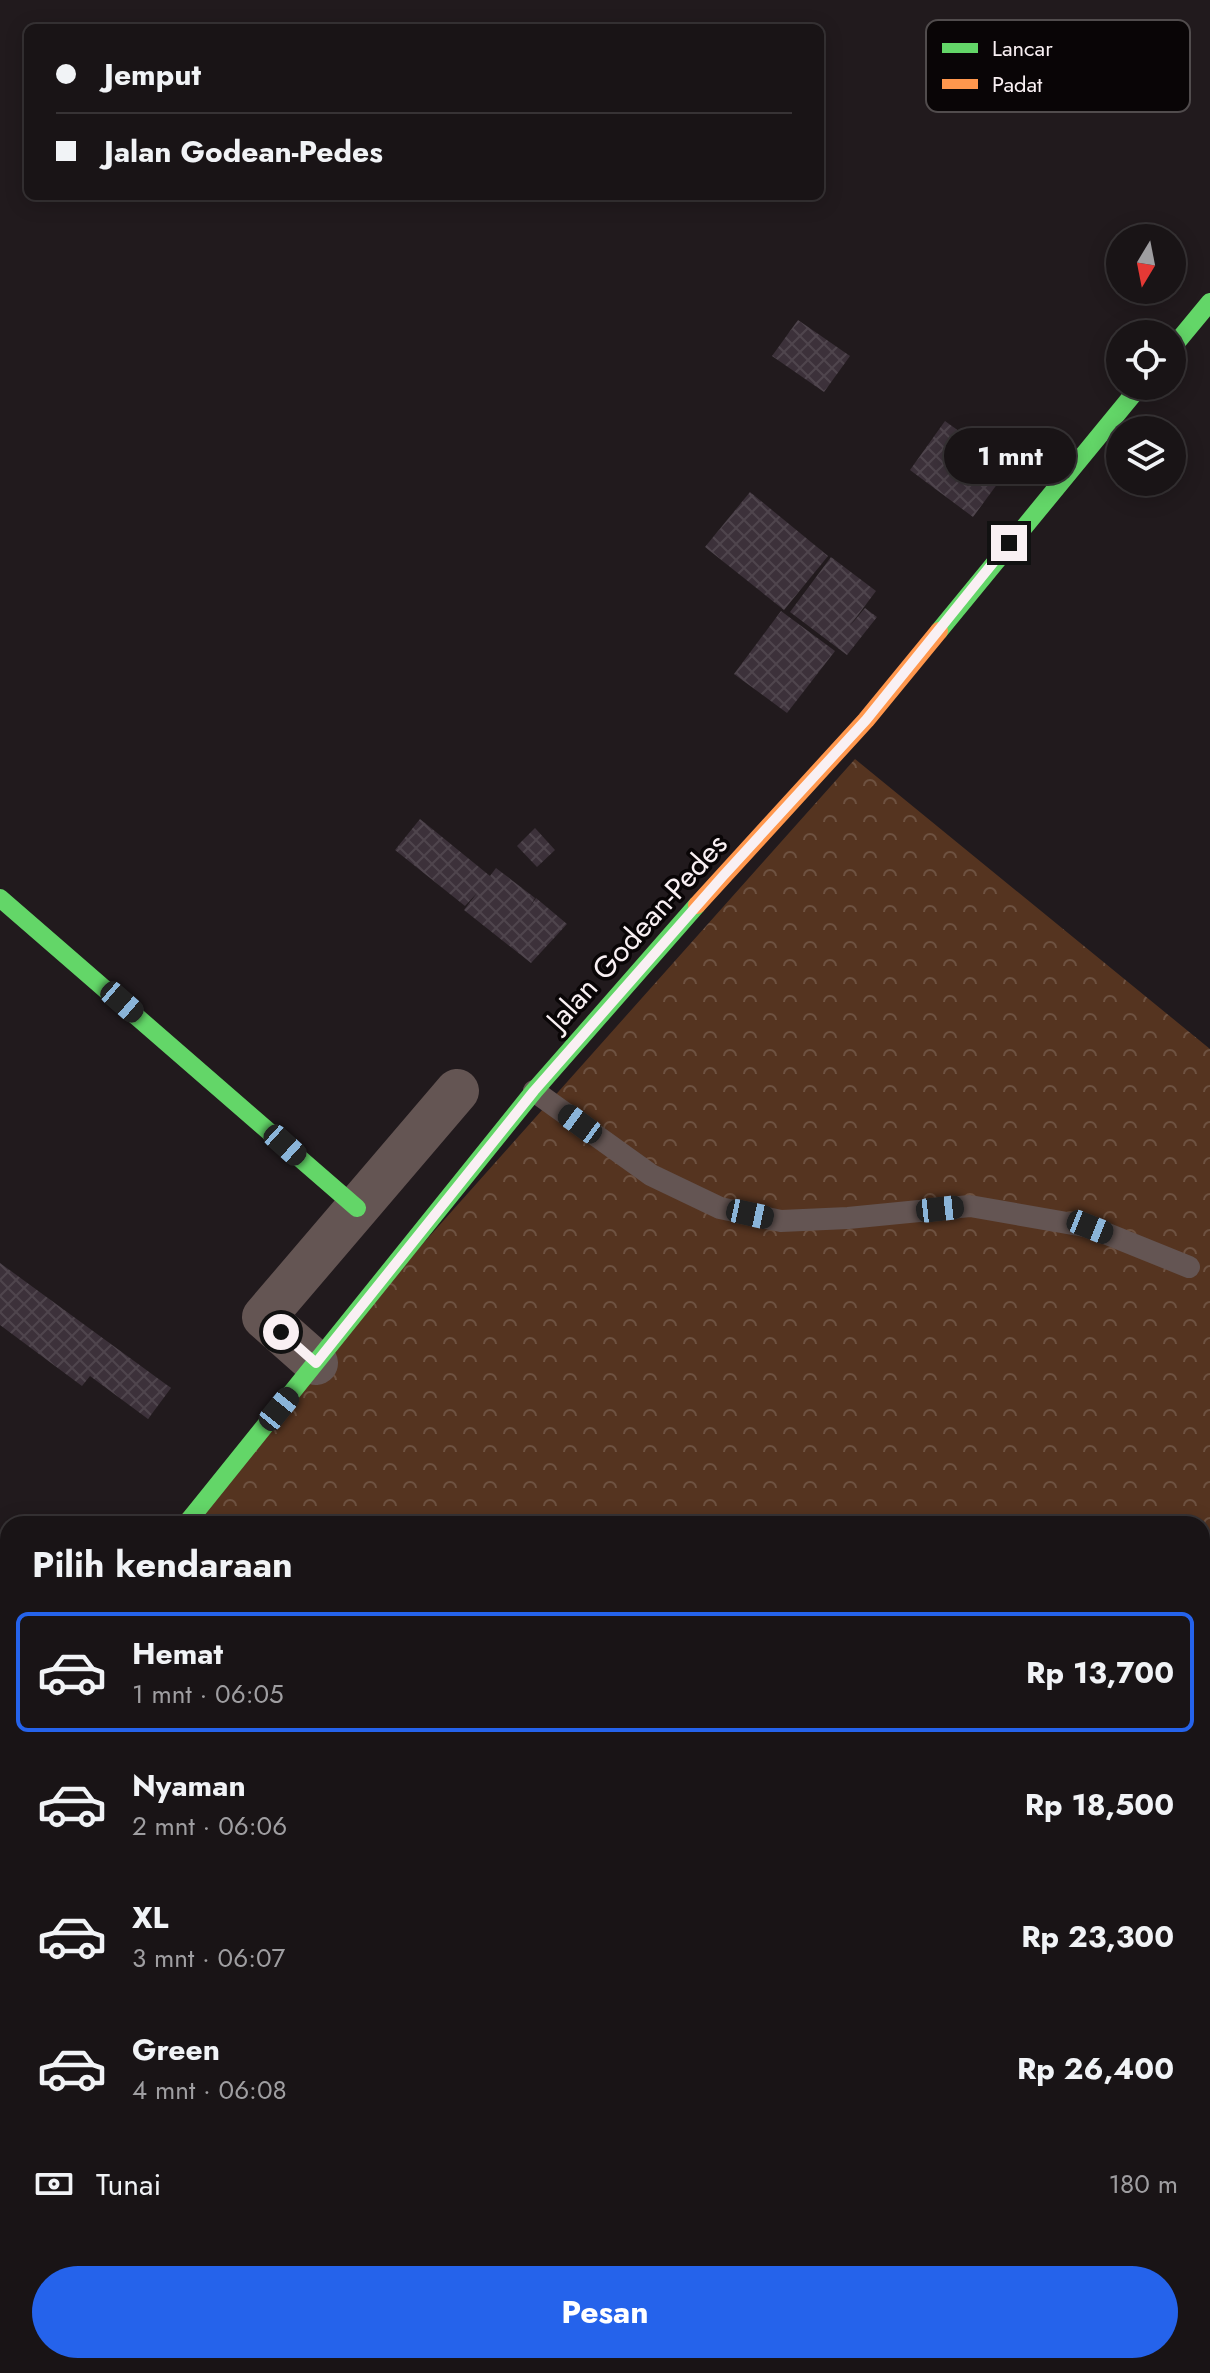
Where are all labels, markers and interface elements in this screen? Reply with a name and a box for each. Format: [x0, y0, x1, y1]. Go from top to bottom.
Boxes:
legend [926, 20, 1190, 112]
text: Lancar [992, 32, 1053, 64]
text: Jemput [104, 53, 201, 96]
text: Padat [992, 68, 1043, 100]
text: Jalan Godean-Pedes [104, 130, 383, 173]
north arrow [1106, 224, 1186, 304]
map controls [1106, 224, 1186, 496]
button: locate [1106, 320, 1186, 400]
button: layers [1106, 416, 1186, 496]
callout: 1 mnt [943, 427, 1075, 483]
text: 1 mnt [977, 437, 1043, 475]
route end [991, 525, 1027, 561]
street label: Jalan Godean-Pedes [534, 824, 737, 1043]
car [96, 977, 148, 1027]
car [554, 1100, 606, 1148]
car [259, 1120, 311, 1170]
car [915, 1195, 965, 1223]
car [724, 1197, 776, 1231]
car [1063, 1207, 1117, 1247]
route start [263, 1314, 299, 1350]
car [255, 1383, 303, 1435]
text: Pilih kendaraan [32, 1538, 293, 1590]
text: Hemat [132, 1632, 223, 1675]
icon: car [36, 1636, 108, 1708]
text: Rp 13,700 [1026, 1651, 1174, 1694]
text: 1 mnt · 06:05 [132, 1675, 284, 1713]
text: Nyaman [132, 1764, 246, 1807]
icon: car [36, 1768, 108, 1840]
text: Rp 18,500 [1025, 1783, 1174, 1826]
text: 2 mnt · 06:06 [132, 1807, 287, 1845]
text: XL [132, 1896, 168, 1939]
icon: car [36, 1900, 108, 1972]
text: Rp 23,300 [1021, 1915, 1174, 1958]
text: 3 mnt · 06:07 [132, 1939, 285, 1977]
text: Green [132, 2028, 220, 2071]
icon: car [36, 2032, 108, 2104]
text: Rp 26,400 [1017, 2047, 1174, 2090]
text: 4 mnt · 06:08 [132, 2071, 287, 2109]
icon: cash [32, 2162, 76, 2206]
text: Tunai [96, 2163, 161, 2206]
text: 180 m [1108, 2165, 1178, 2203]
button: Pesan [32, 2266, 1178, 2358]

